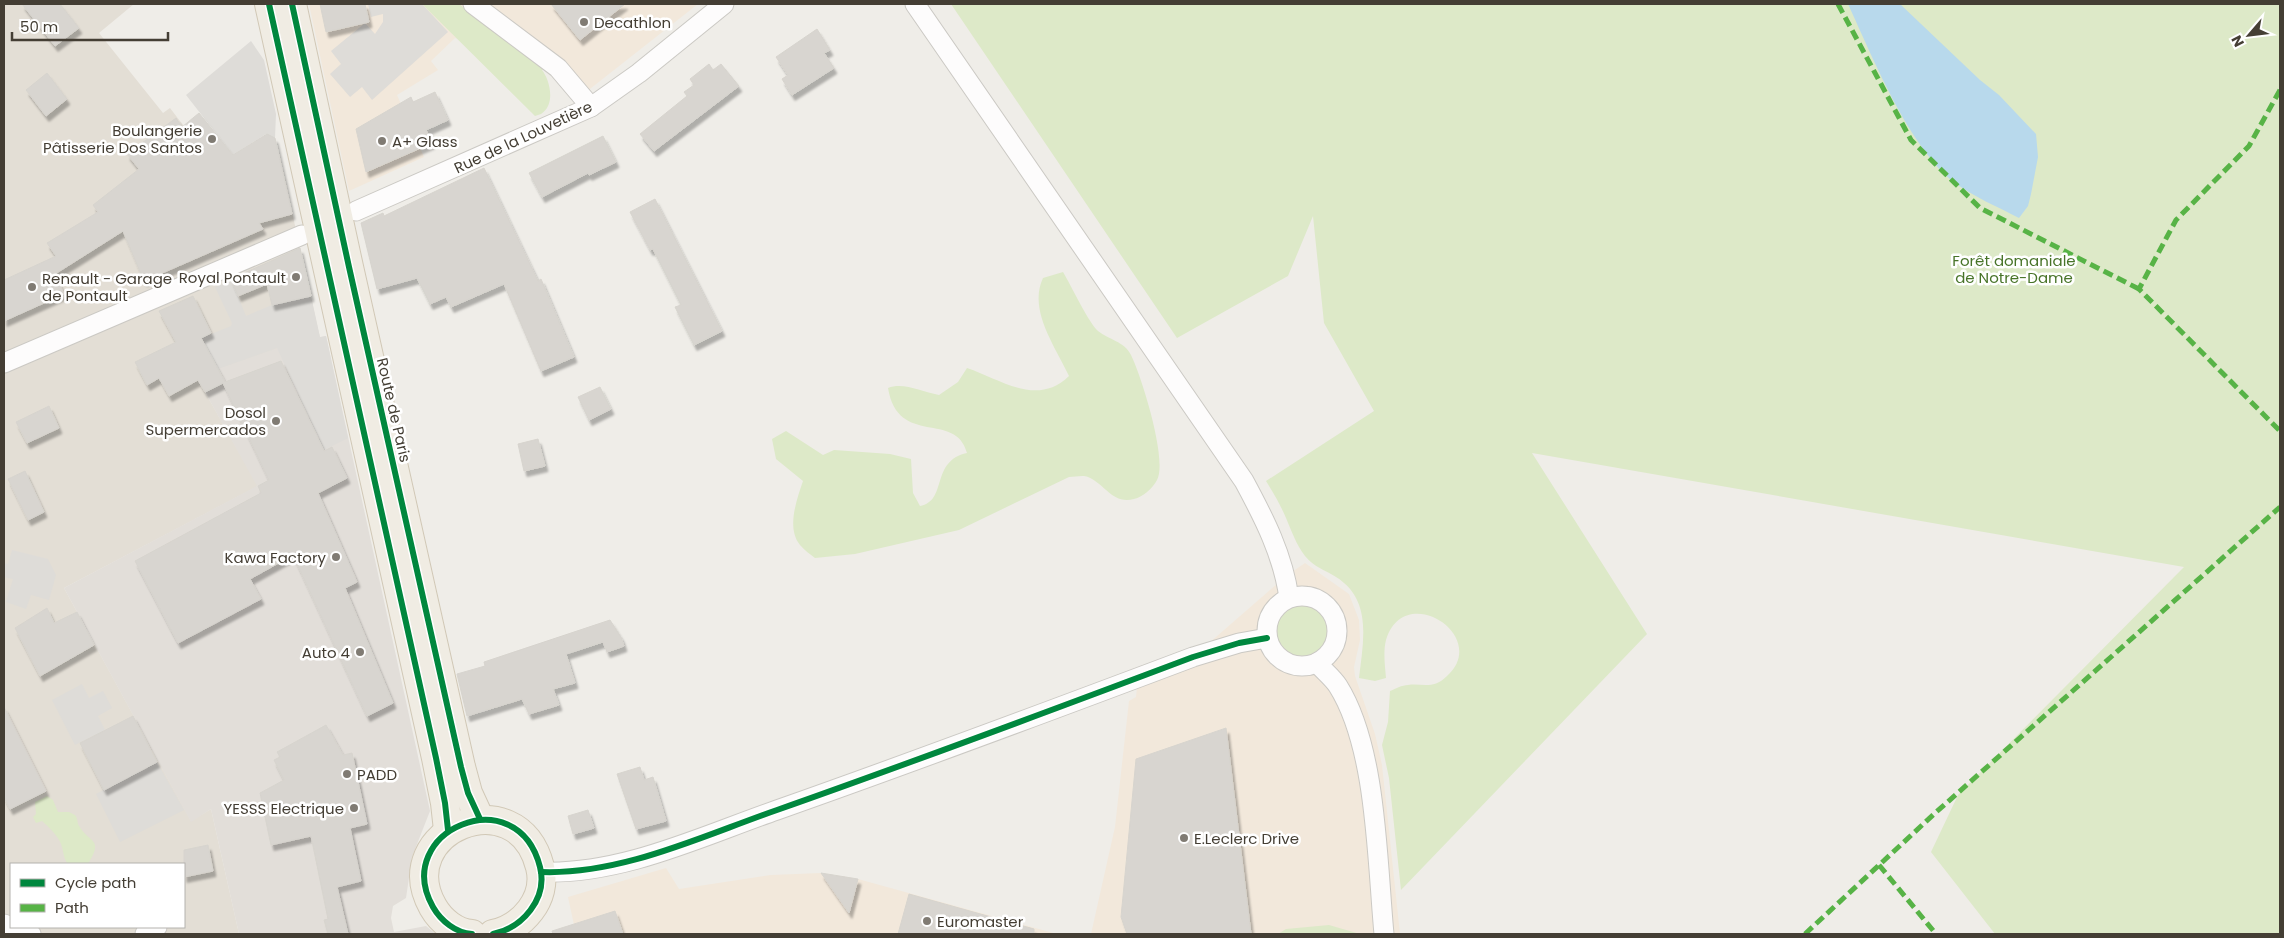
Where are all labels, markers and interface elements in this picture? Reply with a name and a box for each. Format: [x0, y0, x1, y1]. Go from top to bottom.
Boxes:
scale bar [12, 10, 169, 42]
north arrow [2224, 10, 2274, 60]
place label: Decathlon [594, 12, 671, 33]
text: 50 m [20, 16, 58, 37]
marker: Decathlon [578, 16, 590, 28]
text: N [2226, 32, 2249, 50]
street label: Rue de la Louvetière [451, 96, 595, 178]
place label: Boulangerie Pâtisserie Dos Santos [43, 120, 202, 158]
place label: A+ Glass [392, 131, 458, 152]
marker: Boulangerie Pâtisserie Dos Santos [206, 133, 218, 145]
marker: A+ Glass [376, 135, 388, 147]
park label: Forêt domaniale de Notre-Dame [1952, 250, 2076, 288]
place label: Royal Pontault [179, 267, 286, 288]
place label: Renault - Garage de Pontault [42, 268, 172, 306]
marker: Royal Pontault [290, 271, 302, 283]
marker: Renault - Garage de Pontault [26, 281, 38, 293]
street label: Route de Paris [372, 356, 416, 464]
place label: Dosol Supermercados [145, 402, 266, 440]
marker: Dosol Supermercados [270, 415, 282, 427]
place label: Kawa Factory [225, 547, 327, 568]
marker: Kawa Factory [330, 551, 342, 563]
place label: Auto 4 [302, 642, 350, 663]
marker: Auto 4 [354, 646, 366, 658]
place label: PADD [357, 764, 397, 785]
marker: PADD [341, 768, 353, 780]
place label: YESSS Electrique [224, 798, 344, 819]
marker: YESSS Electrique [348, 802, 360, 814]
place label: E.Leclerc Drive [1194, 828, 1299, 849]
marker: E.Leclerc Drive [1178, 832, 1190, 844]
legend [10, 863, 185, 928]
text: Cycle path [55, 872, 136, 893]
text: Path [55, 897, 89, 918]
place label: Euromaster [937, 911, 1024, 932]
marker: Euromaster [921, 915, 933, 927]

